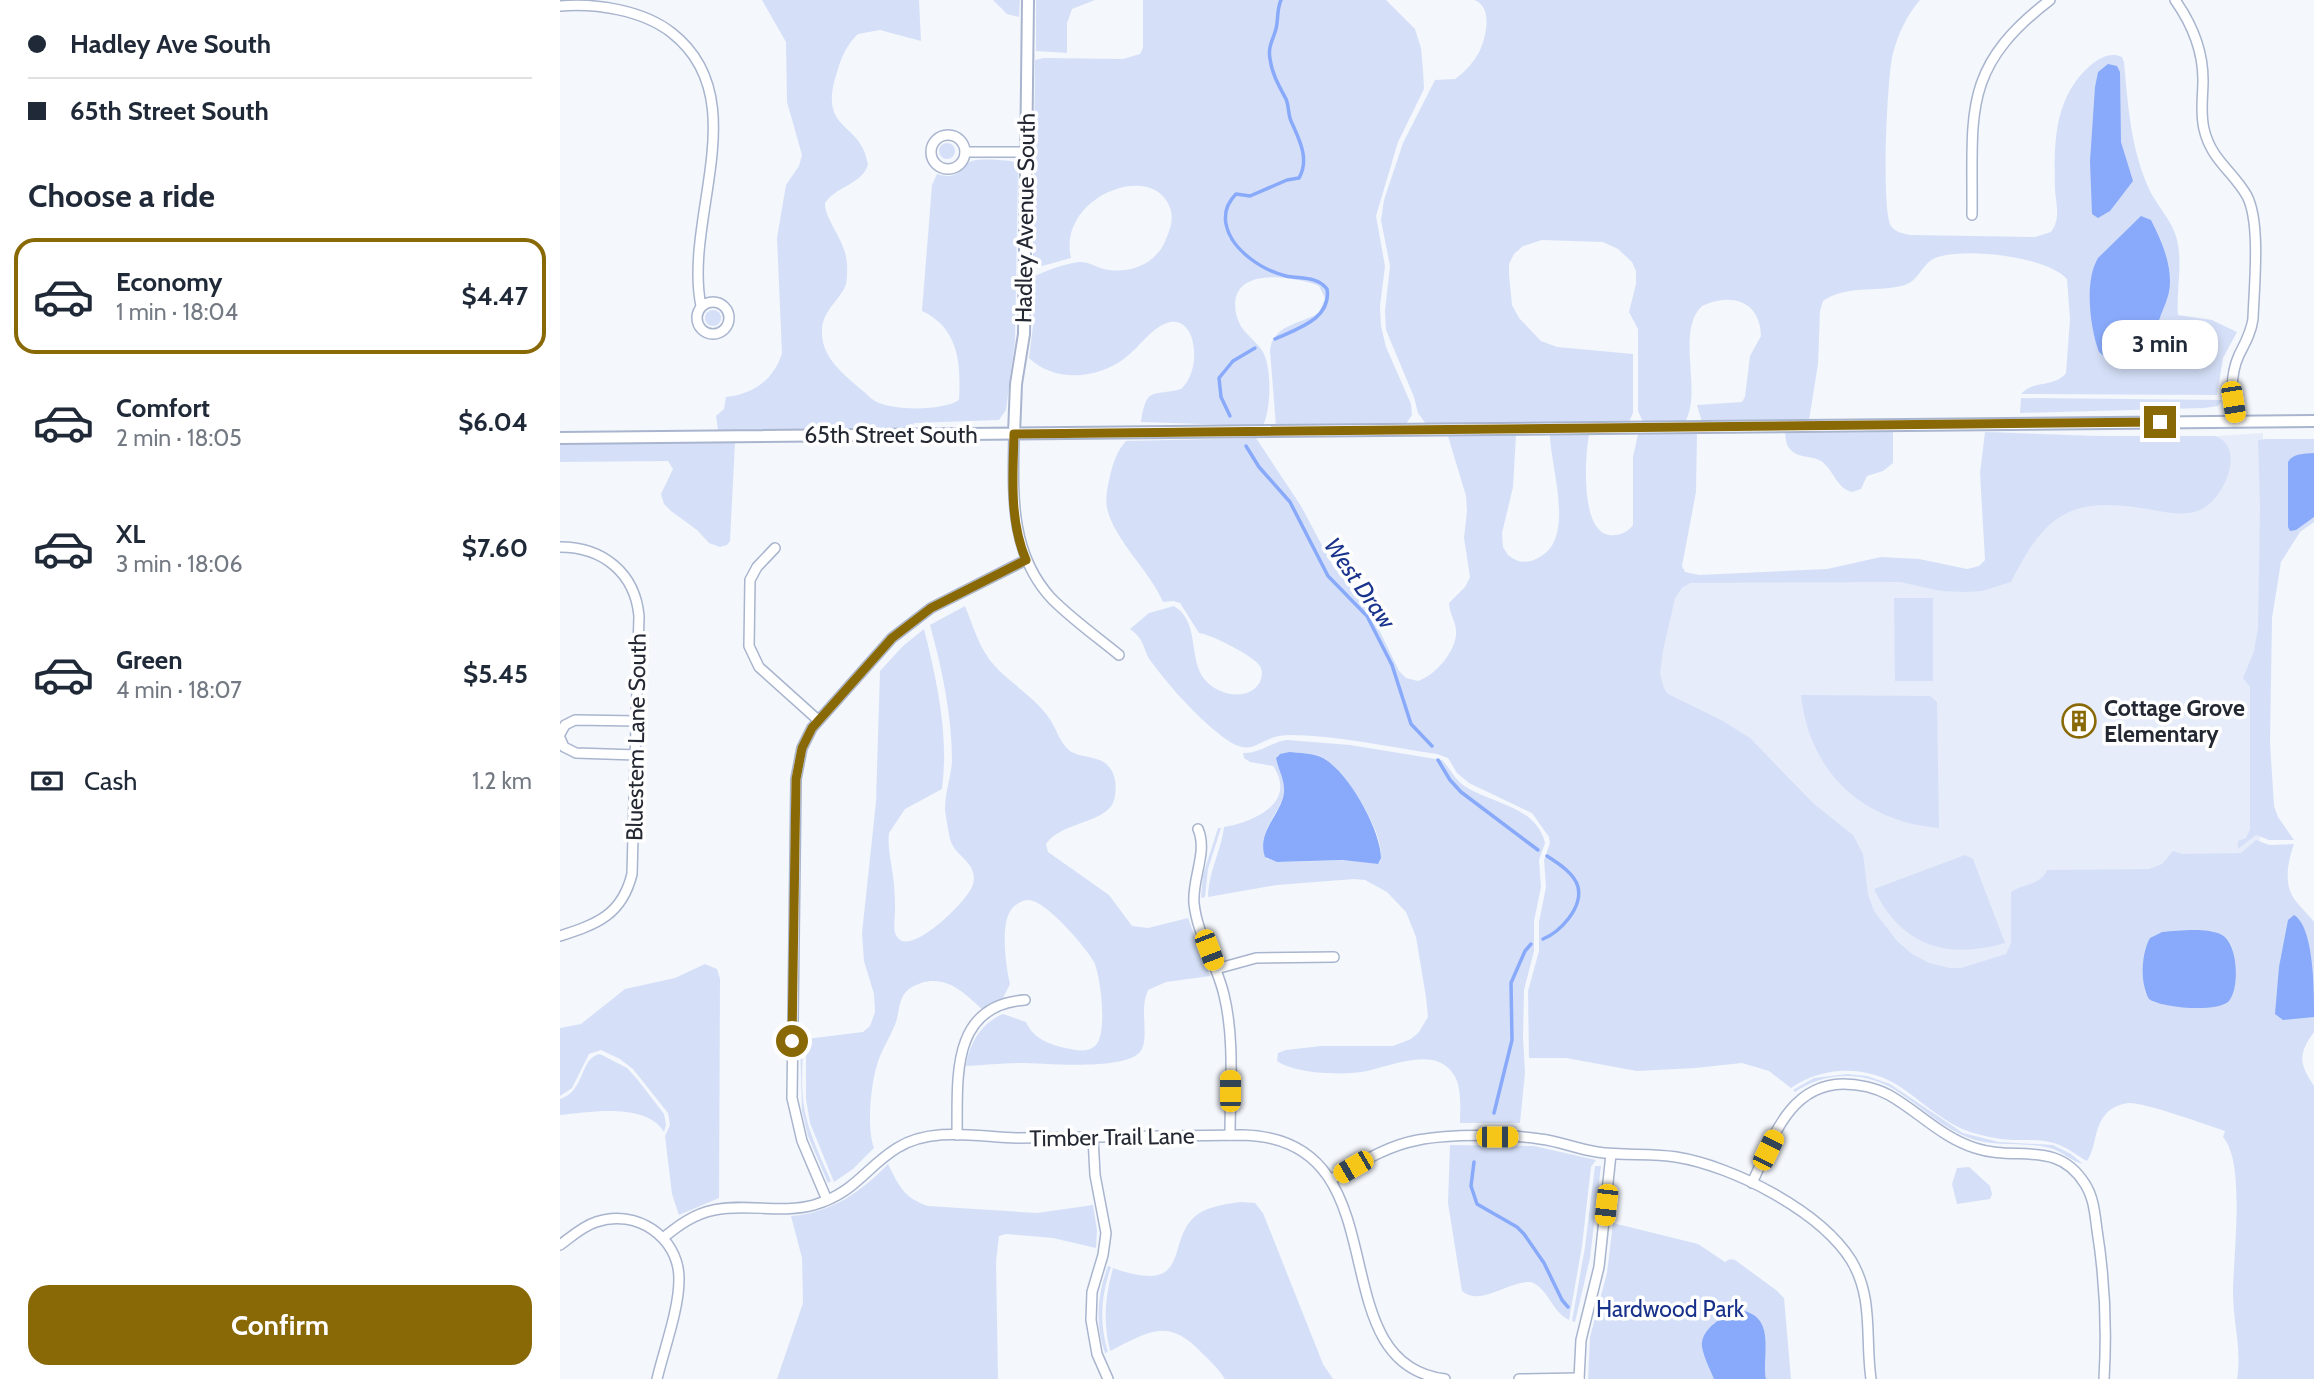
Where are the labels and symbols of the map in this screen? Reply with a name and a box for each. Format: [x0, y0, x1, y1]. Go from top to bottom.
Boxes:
street label: Hadley Avenue South [1009, 113, 1041, 323]
callout: 3 min [2102, 320, 2218, 370]
car [2220, 380, 2247, 424]
route end [2144, 406, 2176, 438]
street label: 65th Street South [804, 421, 978, 449]
water label: West Draw [1318, 532, 1403, 635]
street label: Bluestem Lane South [620, 633, 652, 841]
place label: Cottage Grove Elementary [2104, 694, 2245, 748]
building icon: Cottage Grove Elementary [2060, 702, 2098, 740]
car [1192, 927, 1227, 973]
route start [776, 1025, 808, 1057]
car [1220, 1070, 1241, 1112]
street label: Timber Trail Lane [1029, 1122, 1195, 1152]
car [1477, 1127, 1519, 1148]
car [1750, 1127, 1787, 1173]
car [1330, 1147, 1377, 1187]
car [1594, 1183, 1619, 1227]
park label: Hardwood Park [1596, 1295, 1745, 1323]

